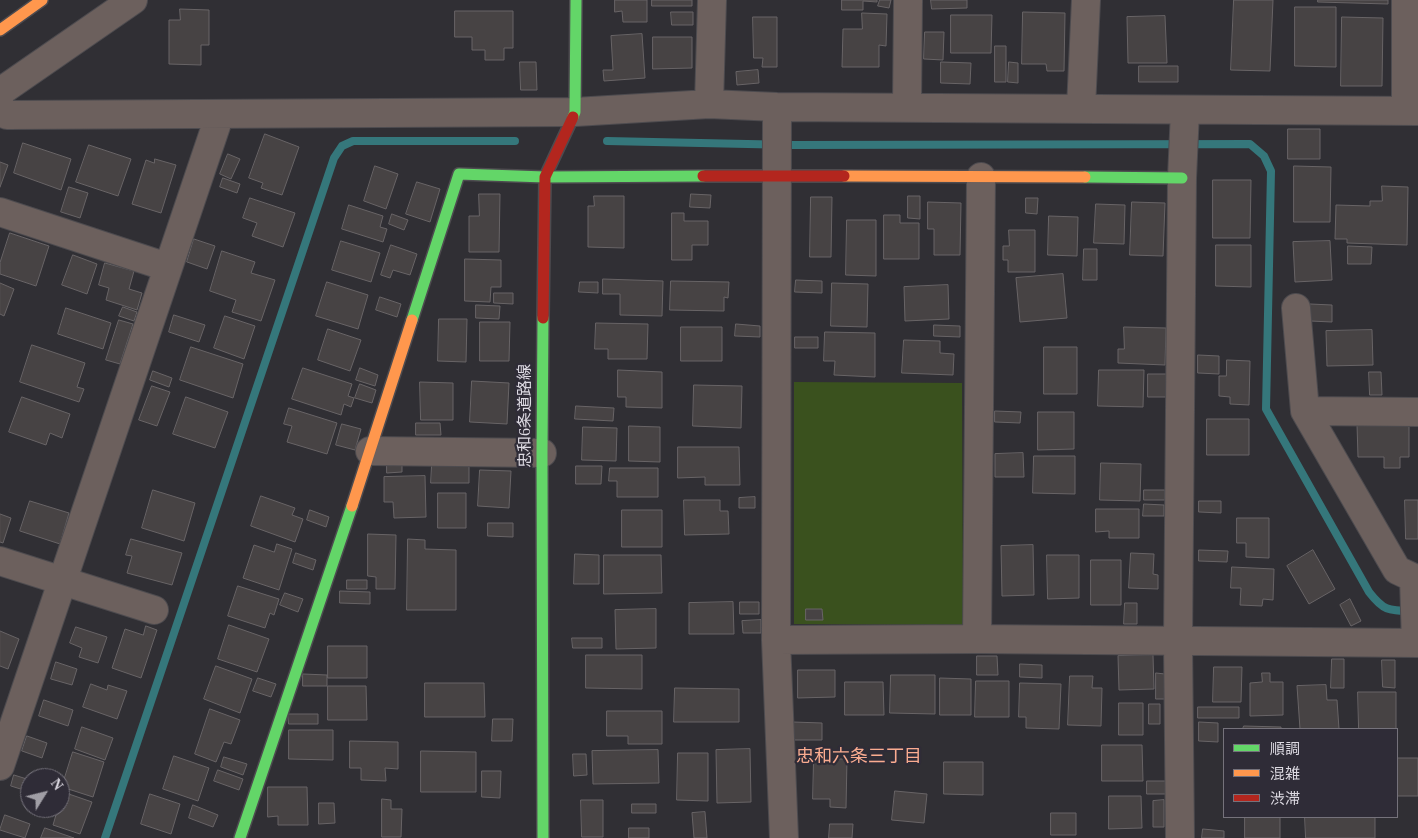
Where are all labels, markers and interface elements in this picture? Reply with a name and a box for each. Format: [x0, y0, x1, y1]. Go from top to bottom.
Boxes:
street label: 忠和6条道路線 [516, 364, 536, 468]
legend [1223, 728, 1398, 818]
text: 順調 [1270, 741, 1300, 757]
district label: 忠和六条三丁目 [796, 746, 922, 768]
text: 混雑 [1270, 766, 1300, 782]
north arrow [20, 768, 70, 818]
text: N [48, 776, 66, 793]
text: 渋滞 [1270, 791, 1300, 807]

